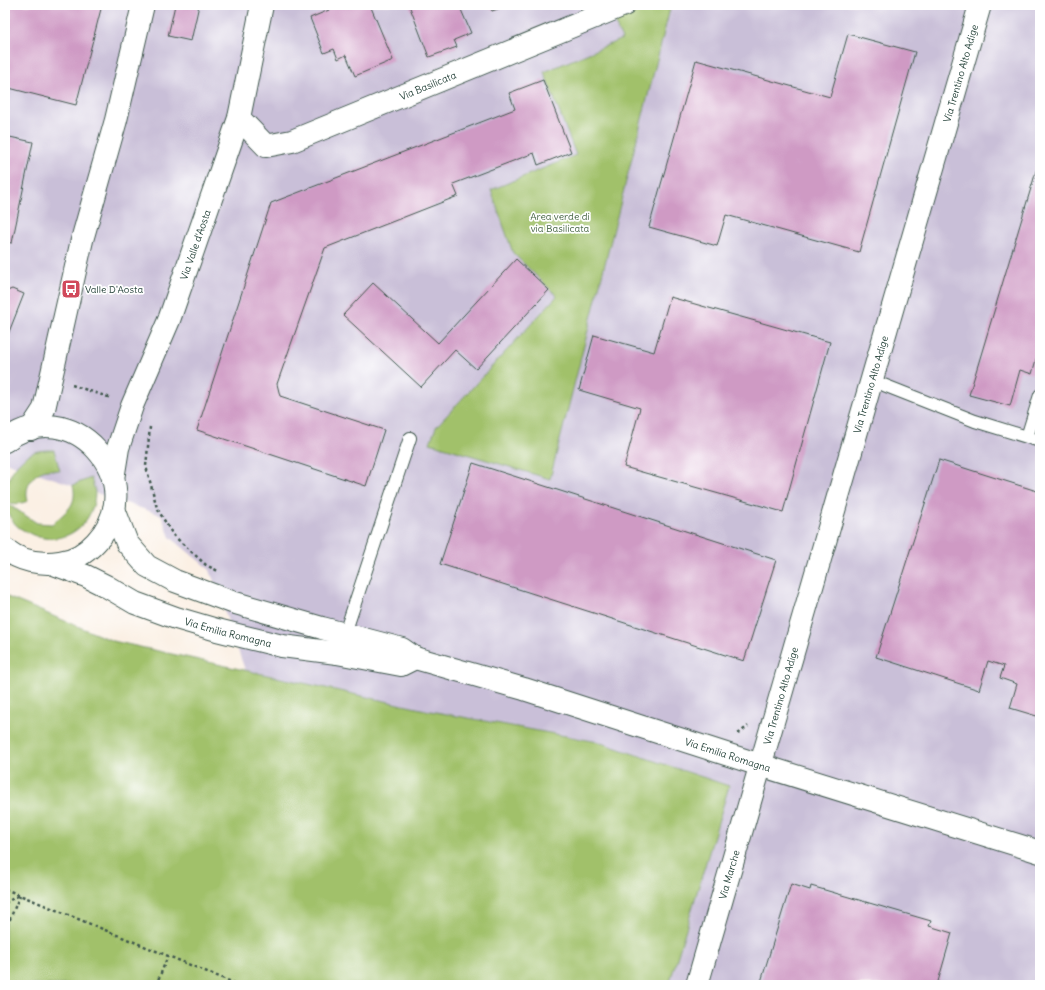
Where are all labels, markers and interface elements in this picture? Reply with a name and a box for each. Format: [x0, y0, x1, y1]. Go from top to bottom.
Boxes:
street label: Via Trentino Alto Adige [940, 23, 981, 124]
street label: Via Basilicata [397, 68, 458, 103]
street label: Via Valle d'Aosta [177, 208, 213, 282]
park label: Area verde di via Basilicata [530, 210, 590, 235]
bus stop icon: Valle D'Aosta [60, 278, 82, 300]
place label: Valle D'Aosta [85, 283, 143, 296]
street label: Via Trentino Alto Adige [850, 334, 891, 435]
street label: Via Emilia Romagna [183, 614, 273, 650]
street label: Via Trentino Alto Adige [760, 645, 801, 746]
street label: Via Emilia Romagna [683, 735, 773, 775]
street label: Via Marche [716, 848, 742, 901]

